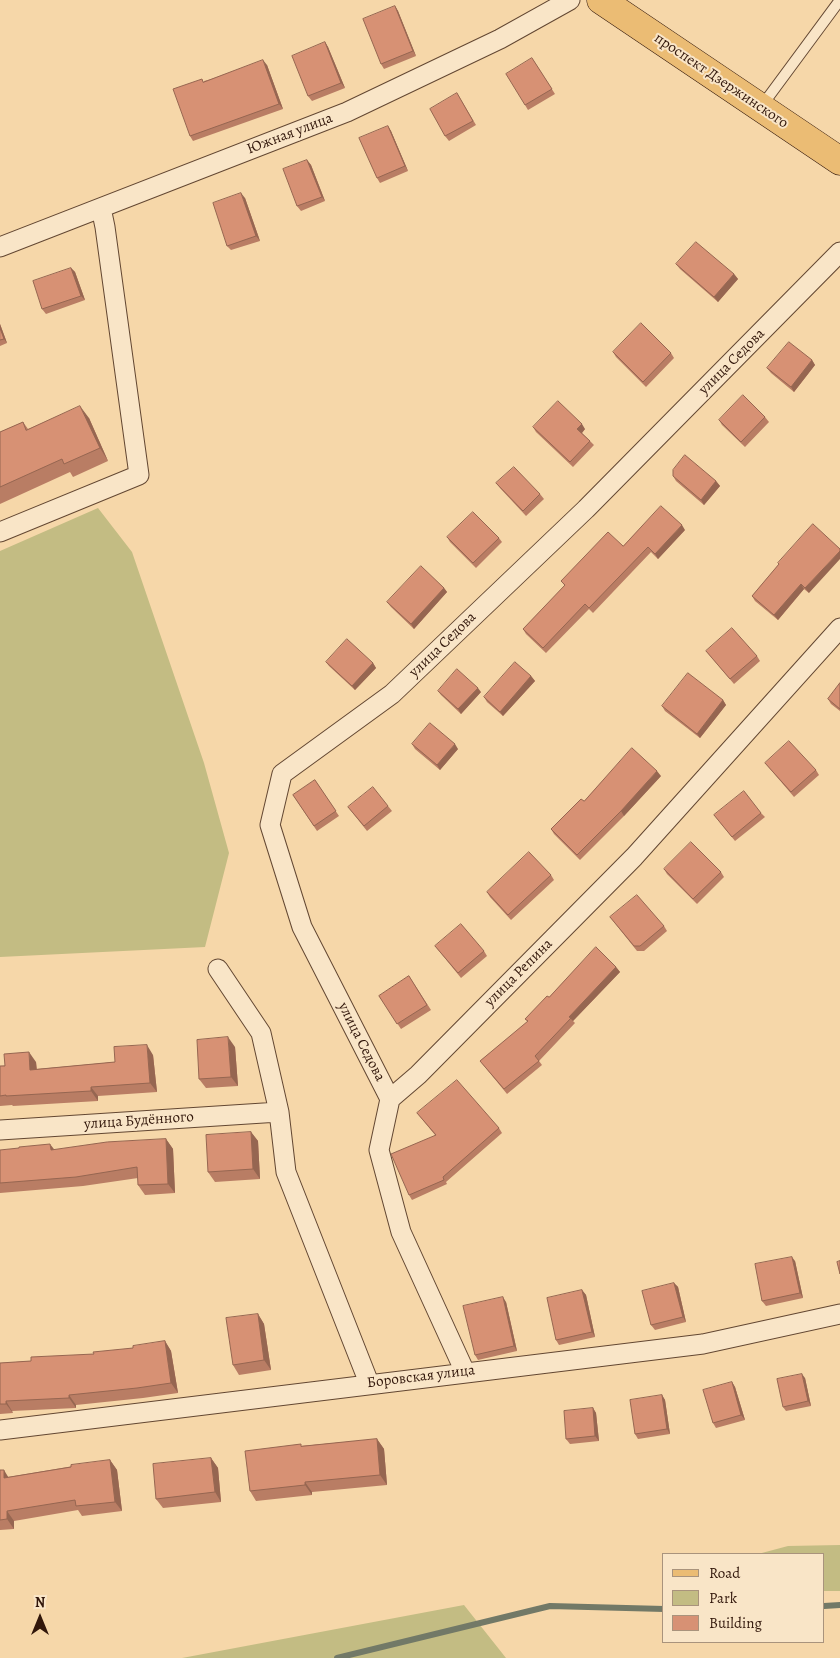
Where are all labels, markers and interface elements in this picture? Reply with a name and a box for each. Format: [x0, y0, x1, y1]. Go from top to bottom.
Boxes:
street label: проспект Дзержинского [651, 29, 791, 133]
street label: Южная улица [245, 109, 335, 159]
street label: улица Седова [695, 325, 769, 399]
street label: улица Седова [406, 609, 480, 681]
street label: улица Репина [481, 935, 557, 1011]
street label: улица Седова [333, 1000, 389, 1084]
street label: улица Будённого [83, 1108, 195, 1134]
street label: Боровская улица [366, 1361, 476, 1393]
legend [662, 1553, 825, 1643]
text: Road [709, 1563, 740, 1583]
text: Park [709, 1588, 737, 1608]
north arrow [15, 1593, 65, 1643]
text: N [35, 1593, 45, 1612]
text: Building [709, 1613, 762, 1633]

